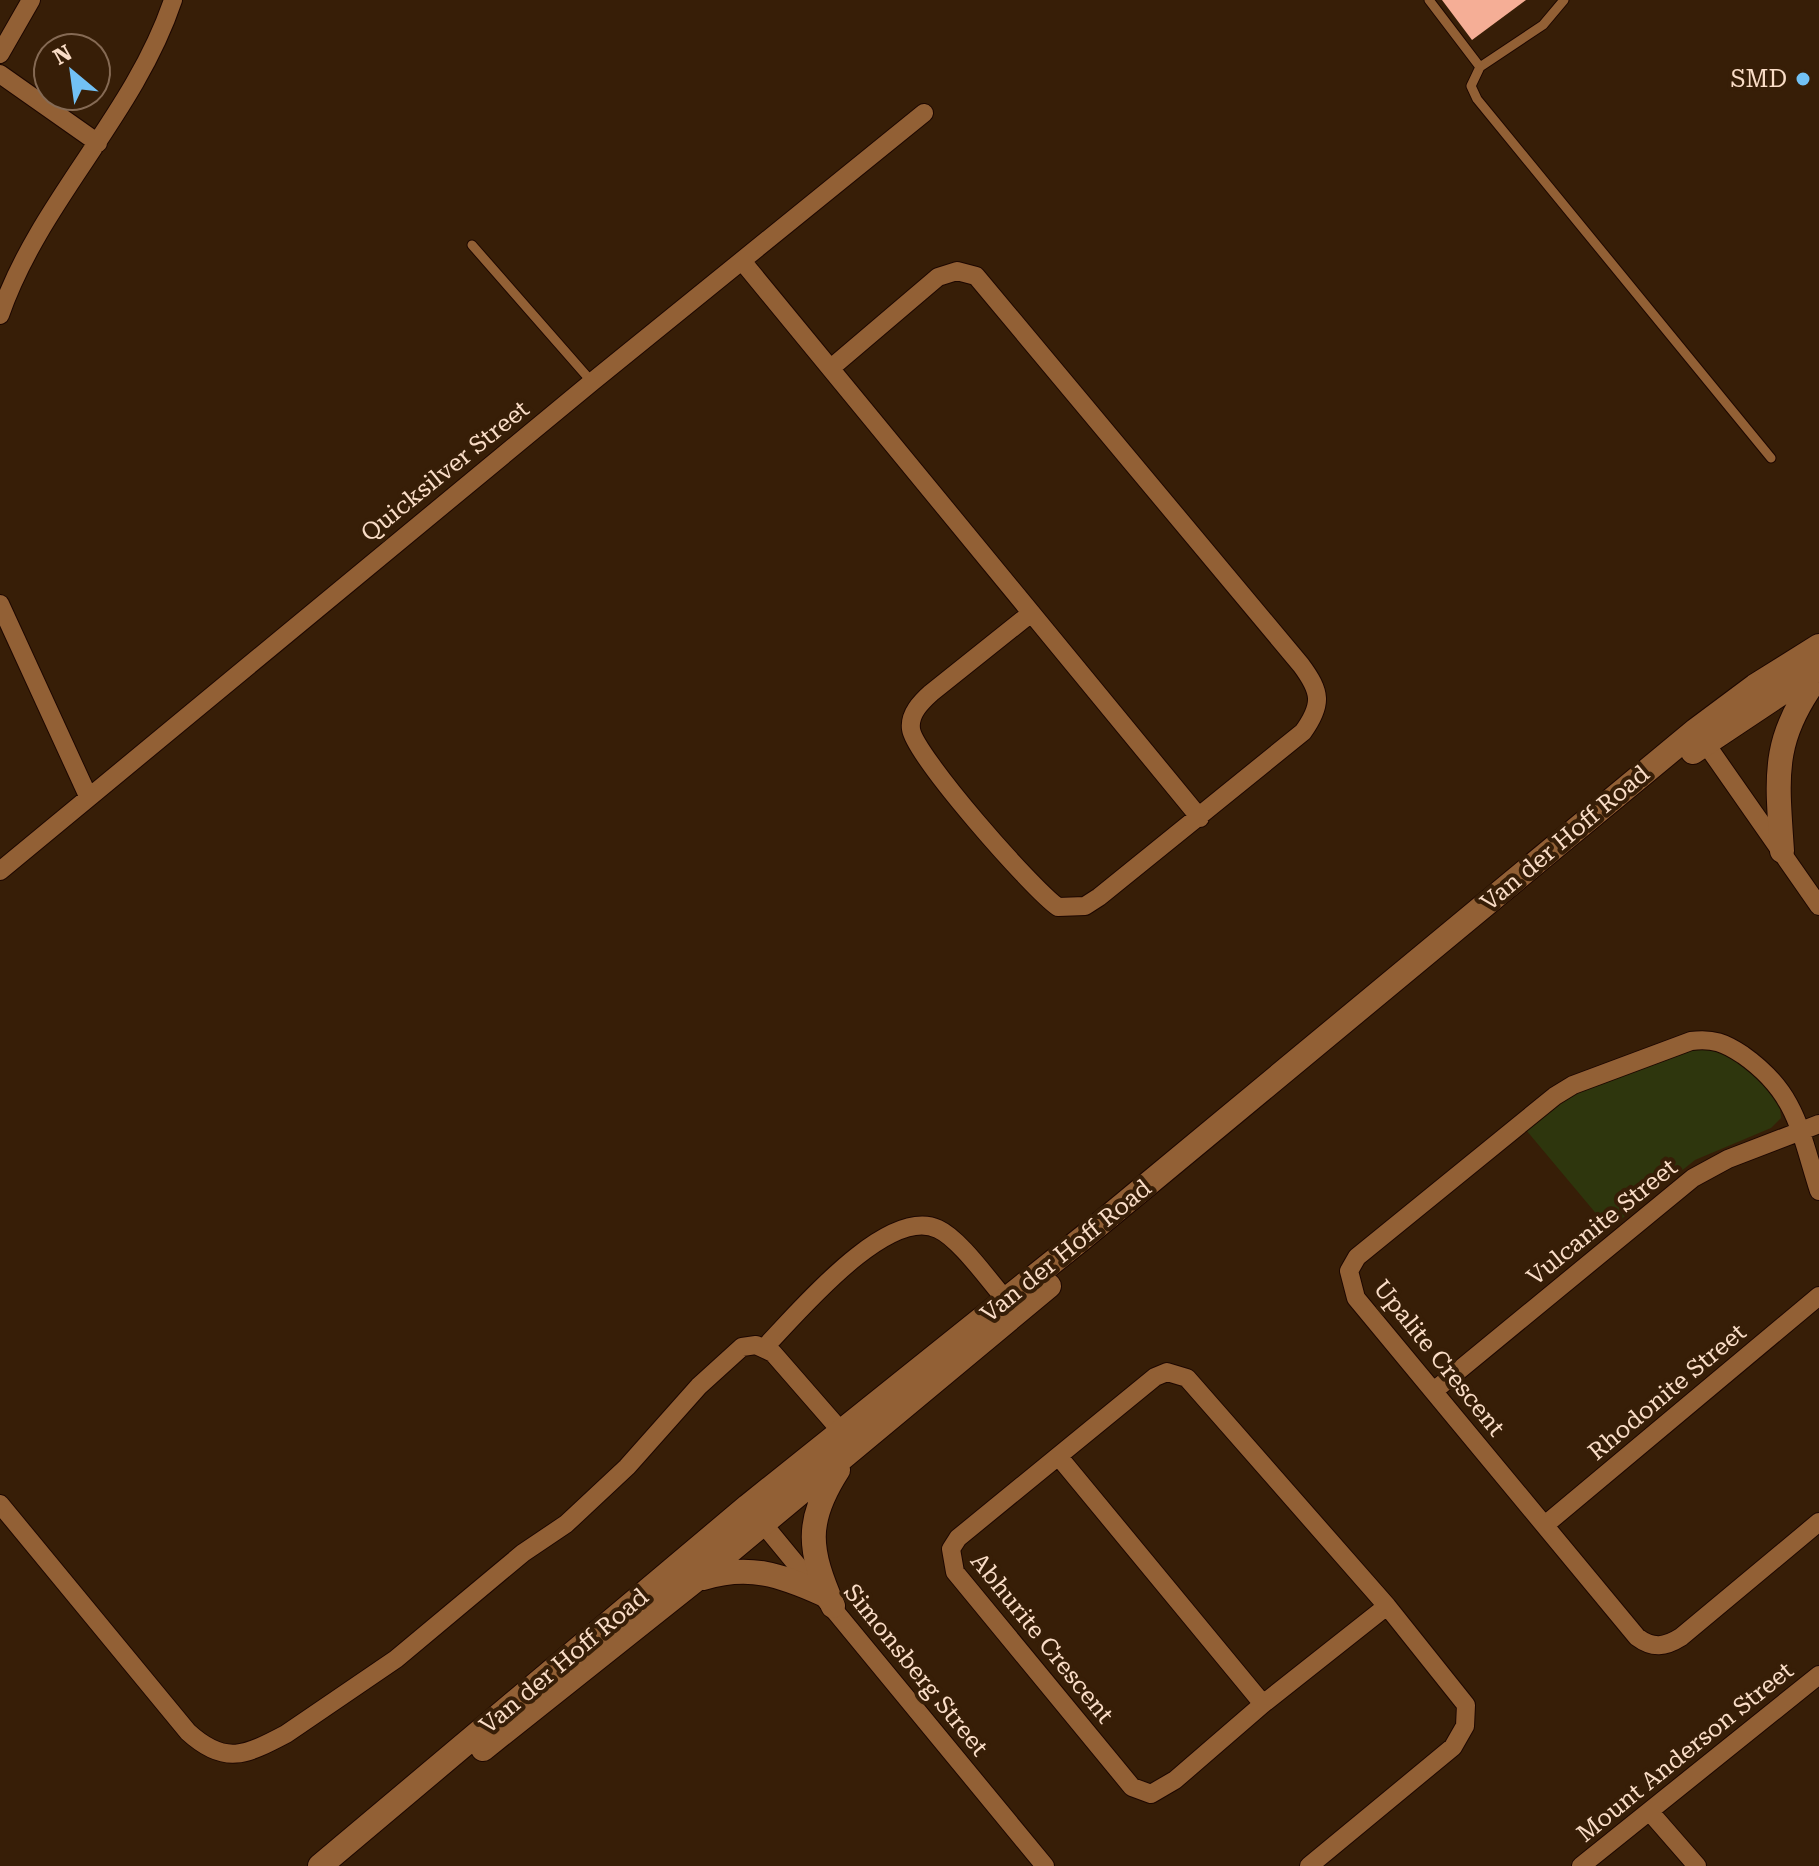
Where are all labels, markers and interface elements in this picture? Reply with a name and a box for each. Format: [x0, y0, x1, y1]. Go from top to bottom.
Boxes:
north arrow [32, 32, 112, 112]
text: N [49, 40, 76, 70]
place label: SMD [1731, 65, 1787, 93]
marker: SMD [1794, 70, 1812, 88]
street label: Quicksilver Street [355, 395, 535, 547]
street label: Van der Hoff Road [1475, 759, 1655, 917]
street label: Vulcanite Street [1521, 1153, 1683, 1291]
street label: Van der Hoff Road [975, 1174, 1157, 1328]
street label: Upalite Crescent [1367, 1274, 1511, 1442]
street label: Rhodonite Street [1583, 1318, 1751, 1466]
street label: Abhurite Crescent [965, 1547, 1119, 1729]
street label: Simonsberg Street [838, 1578, 994, 1762]
street label: Van der Hoff Road [474, 1582, 654, 1740]
street label: Mount Anderson Street [1571, 1656, 1799, 1848]

